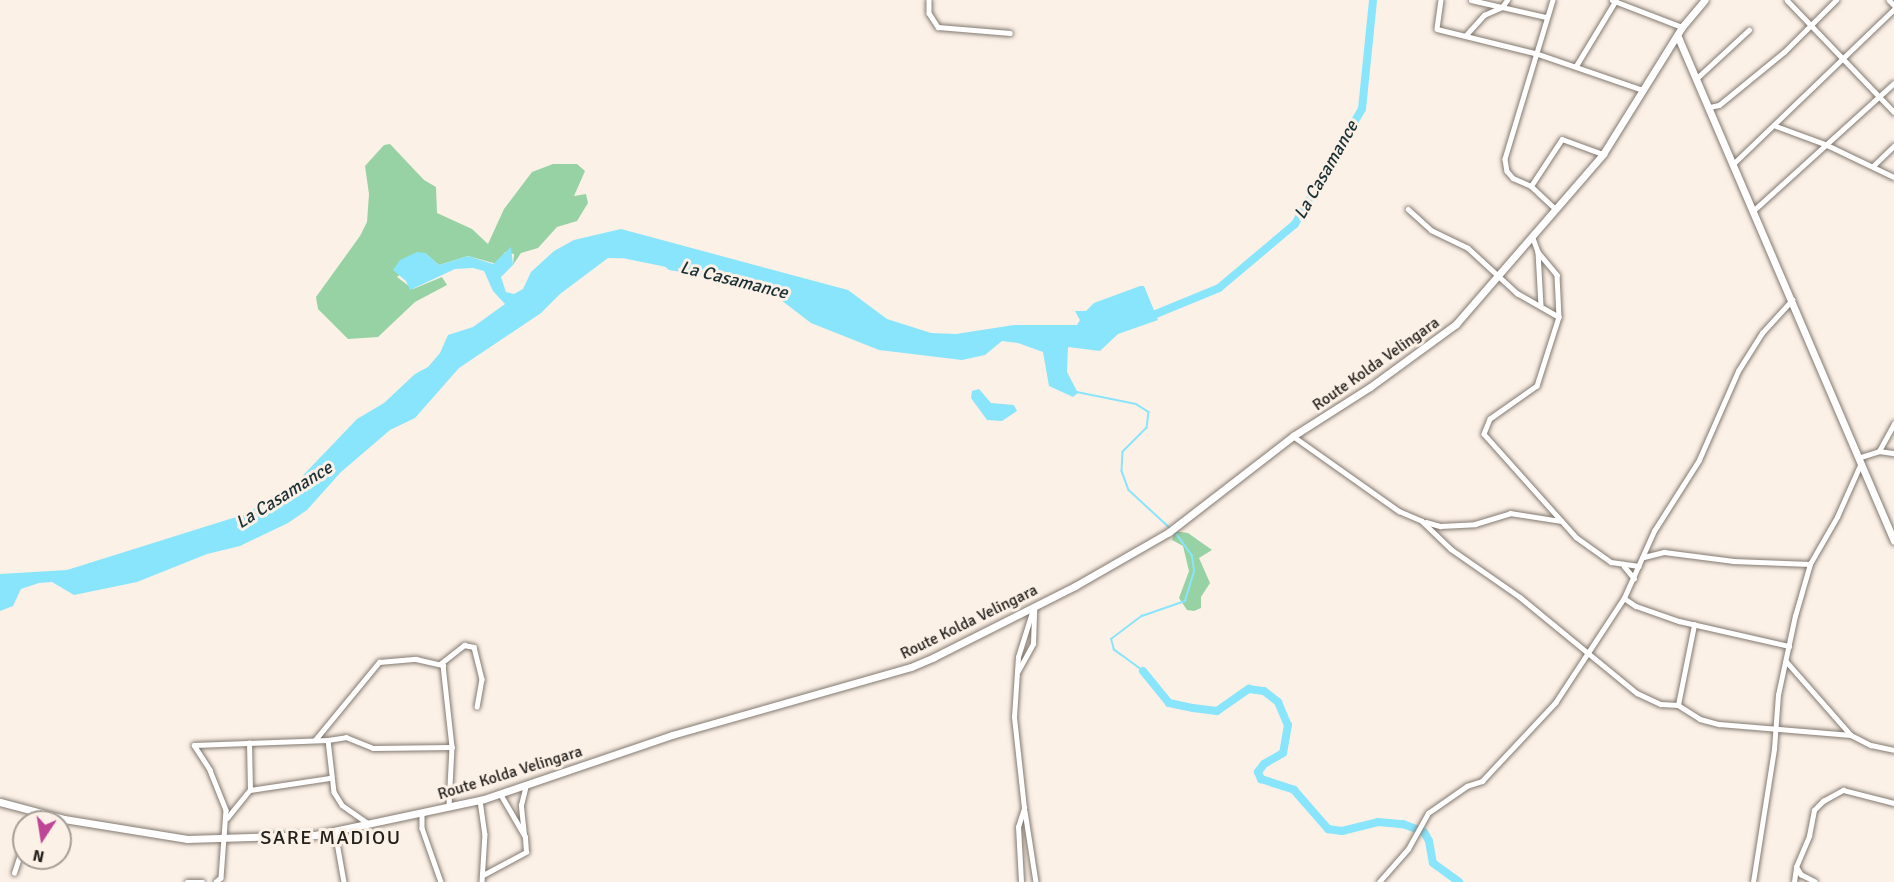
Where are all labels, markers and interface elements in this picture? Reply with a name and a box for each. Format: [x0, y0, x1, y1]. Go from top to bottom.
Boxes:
water label: La Casamance [1289, 117, 1363, 223]
water label: La Casamance [678, 256, 790, 304]
street label: Route Kolda Velingara [1309, 313, 1443, 415]
water label: La Casamance [232, 457, 336, 533]
street label: Route Kolda Velingara [897, 580, 1041, 664]
street label: Route Kolda Velingara [435, 742, 585, 804]
north arrow [12, 810, 72, 870]
district label: SARE MADIOU [260, 825, 402, 849]
text: N [31, 845, 46, 867]

